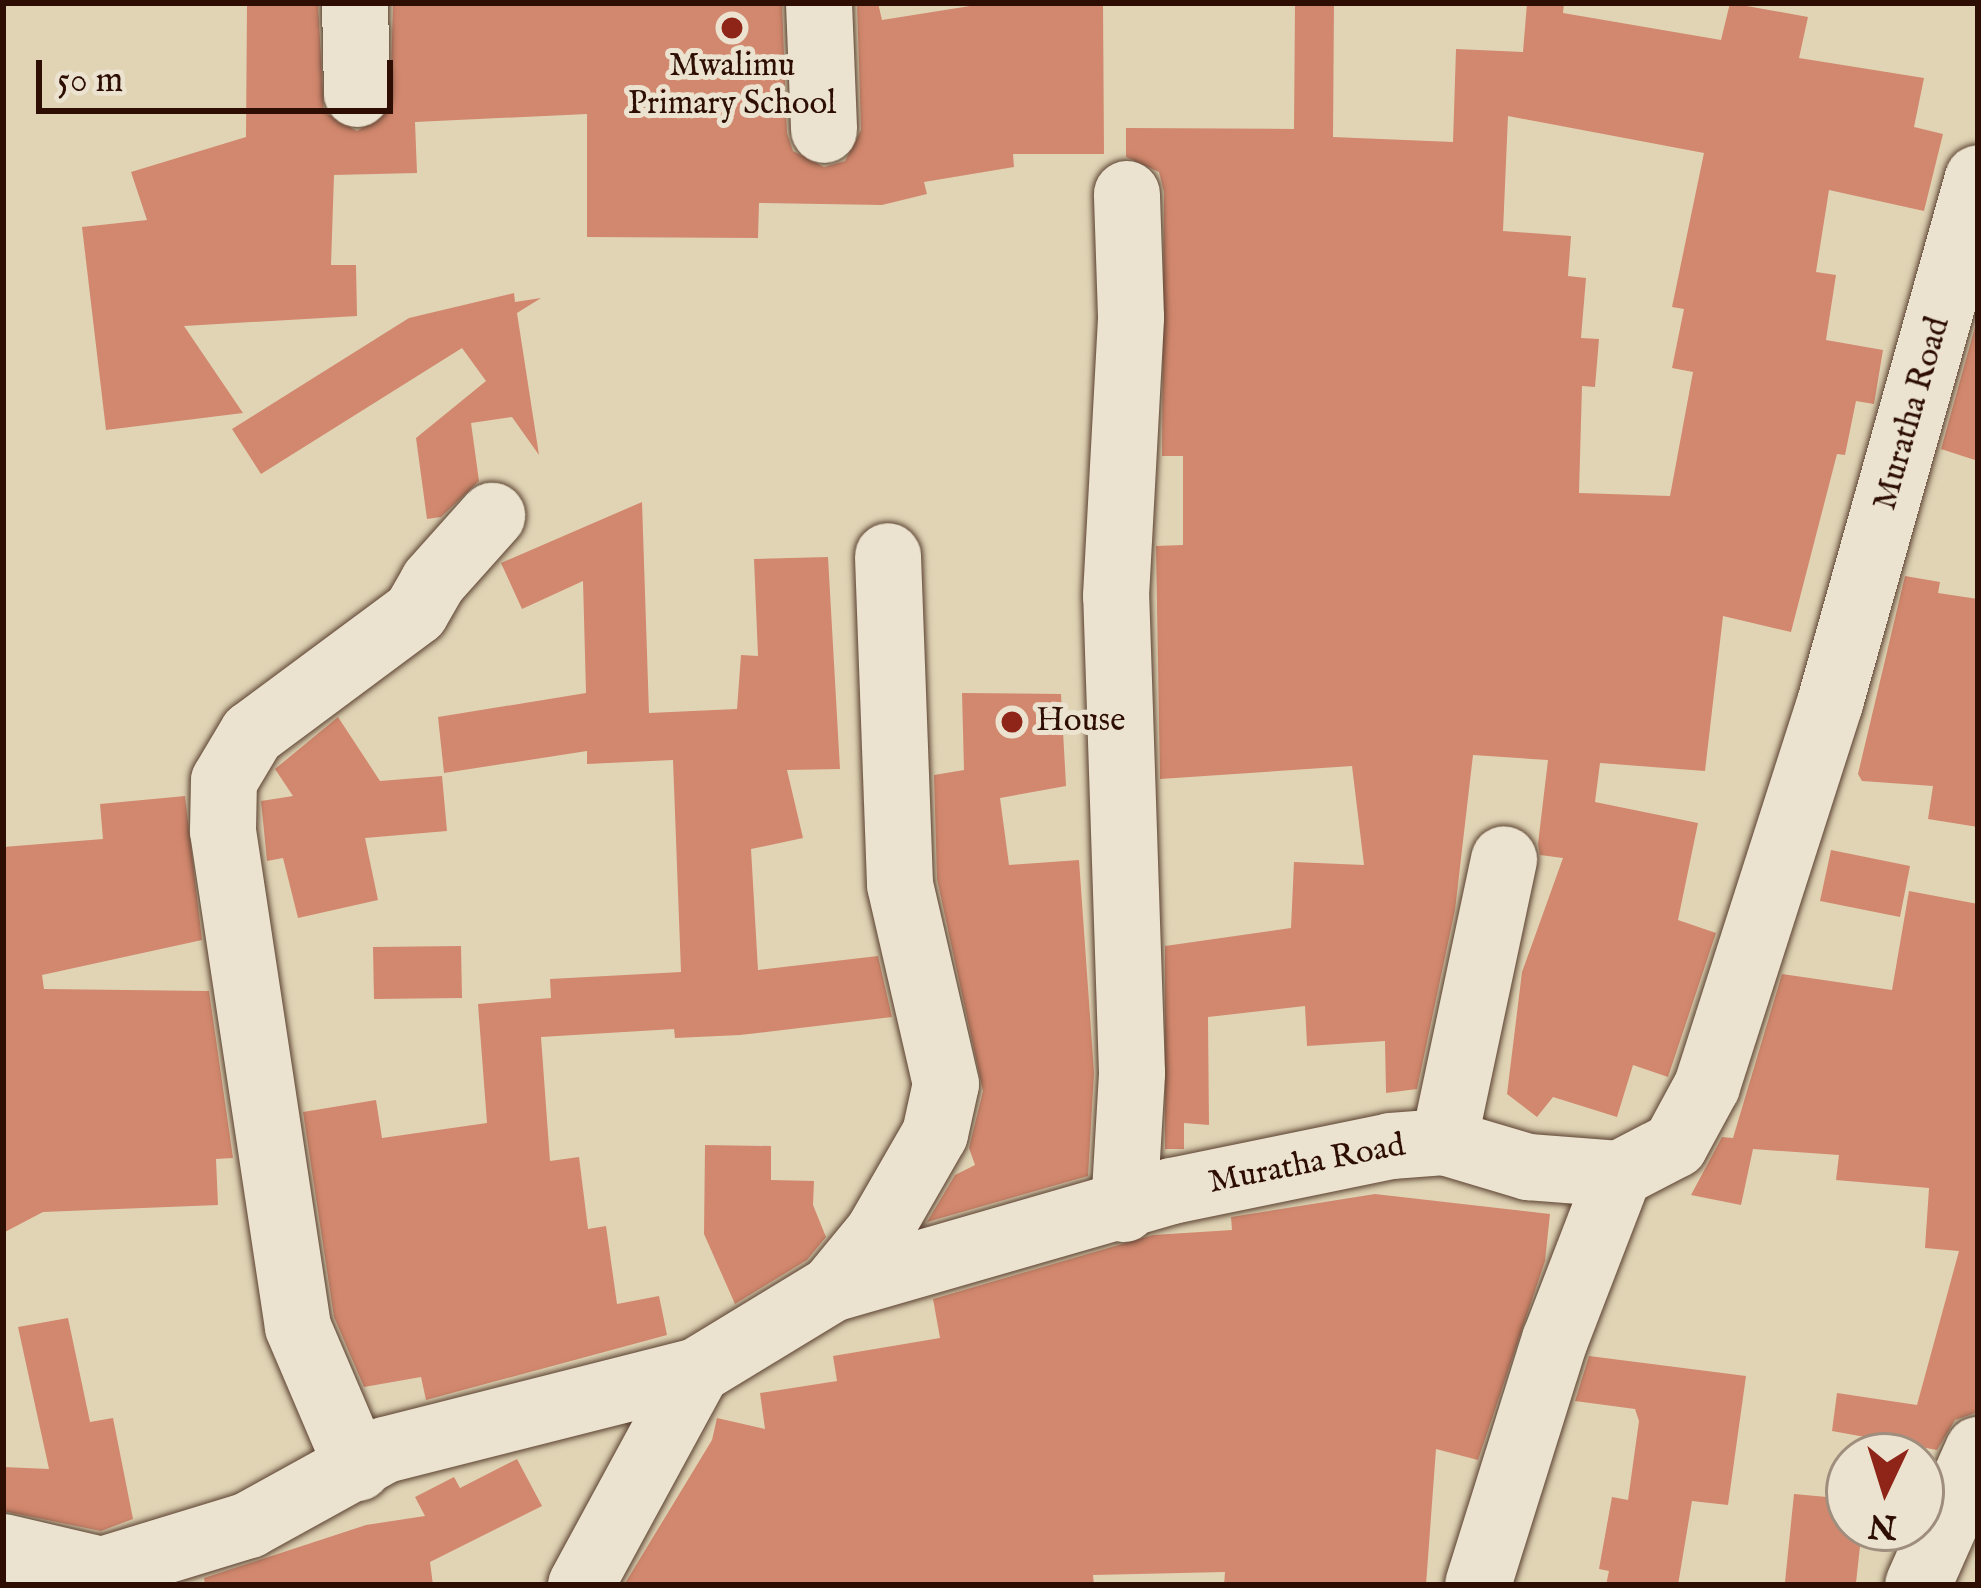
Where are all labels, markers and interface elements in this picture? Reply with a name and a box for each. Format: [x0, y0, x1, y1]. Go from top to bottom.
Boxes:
marker: Mwalimu Primary School [719, 15, 745, 41]
scale bar [42, 36, 399, 110]
place label: Mwalimu Primary School [628, 47, 836, 125]
text: 50 m [57, 58, 123, 104]
street label: Muratha Road [1867, 313, 1959, 515]
place label: House [1036, 702, 1125, 742]
marker: House [999, 709, 1025, 735]
street label: Muratha Road [1206, 1127, 1408, 1203]
north arrow [1825, 1432, 1945, 1552]
text: N [1867, 1503, 1898, 1547]

